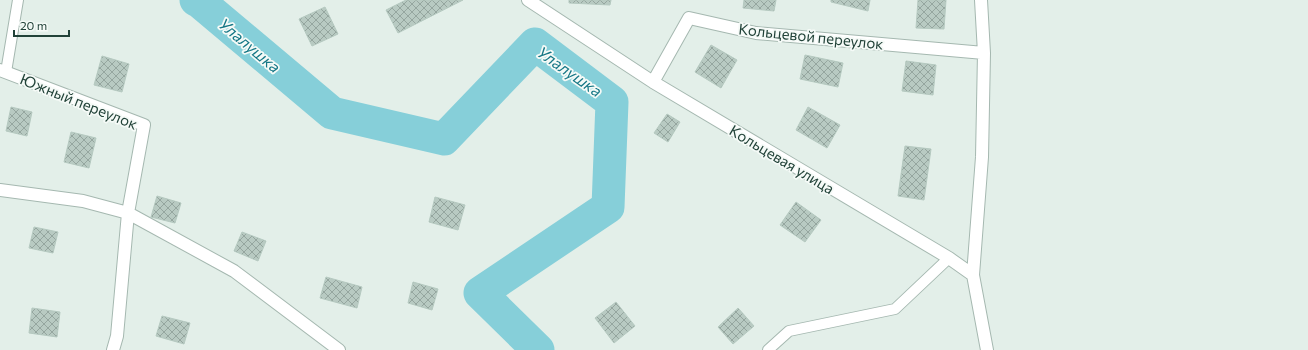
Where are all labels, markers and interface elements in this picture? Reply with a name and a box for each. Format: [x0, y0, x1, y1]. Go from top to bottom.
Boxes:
scale bar [14, 12, 69, 38]
water label: Улалушка [215, 14, 285, 76]
text: 20 m [20, 18, 47, 32]
street label: Кольцевой переулок [738, 19, 884, 53]
water label: Улалушка [534, 42, 606, 100]
street label: Южный переулок [18, 69, 140, 133]
street label: Кольцевая улица [726, 121, 838, 197]

